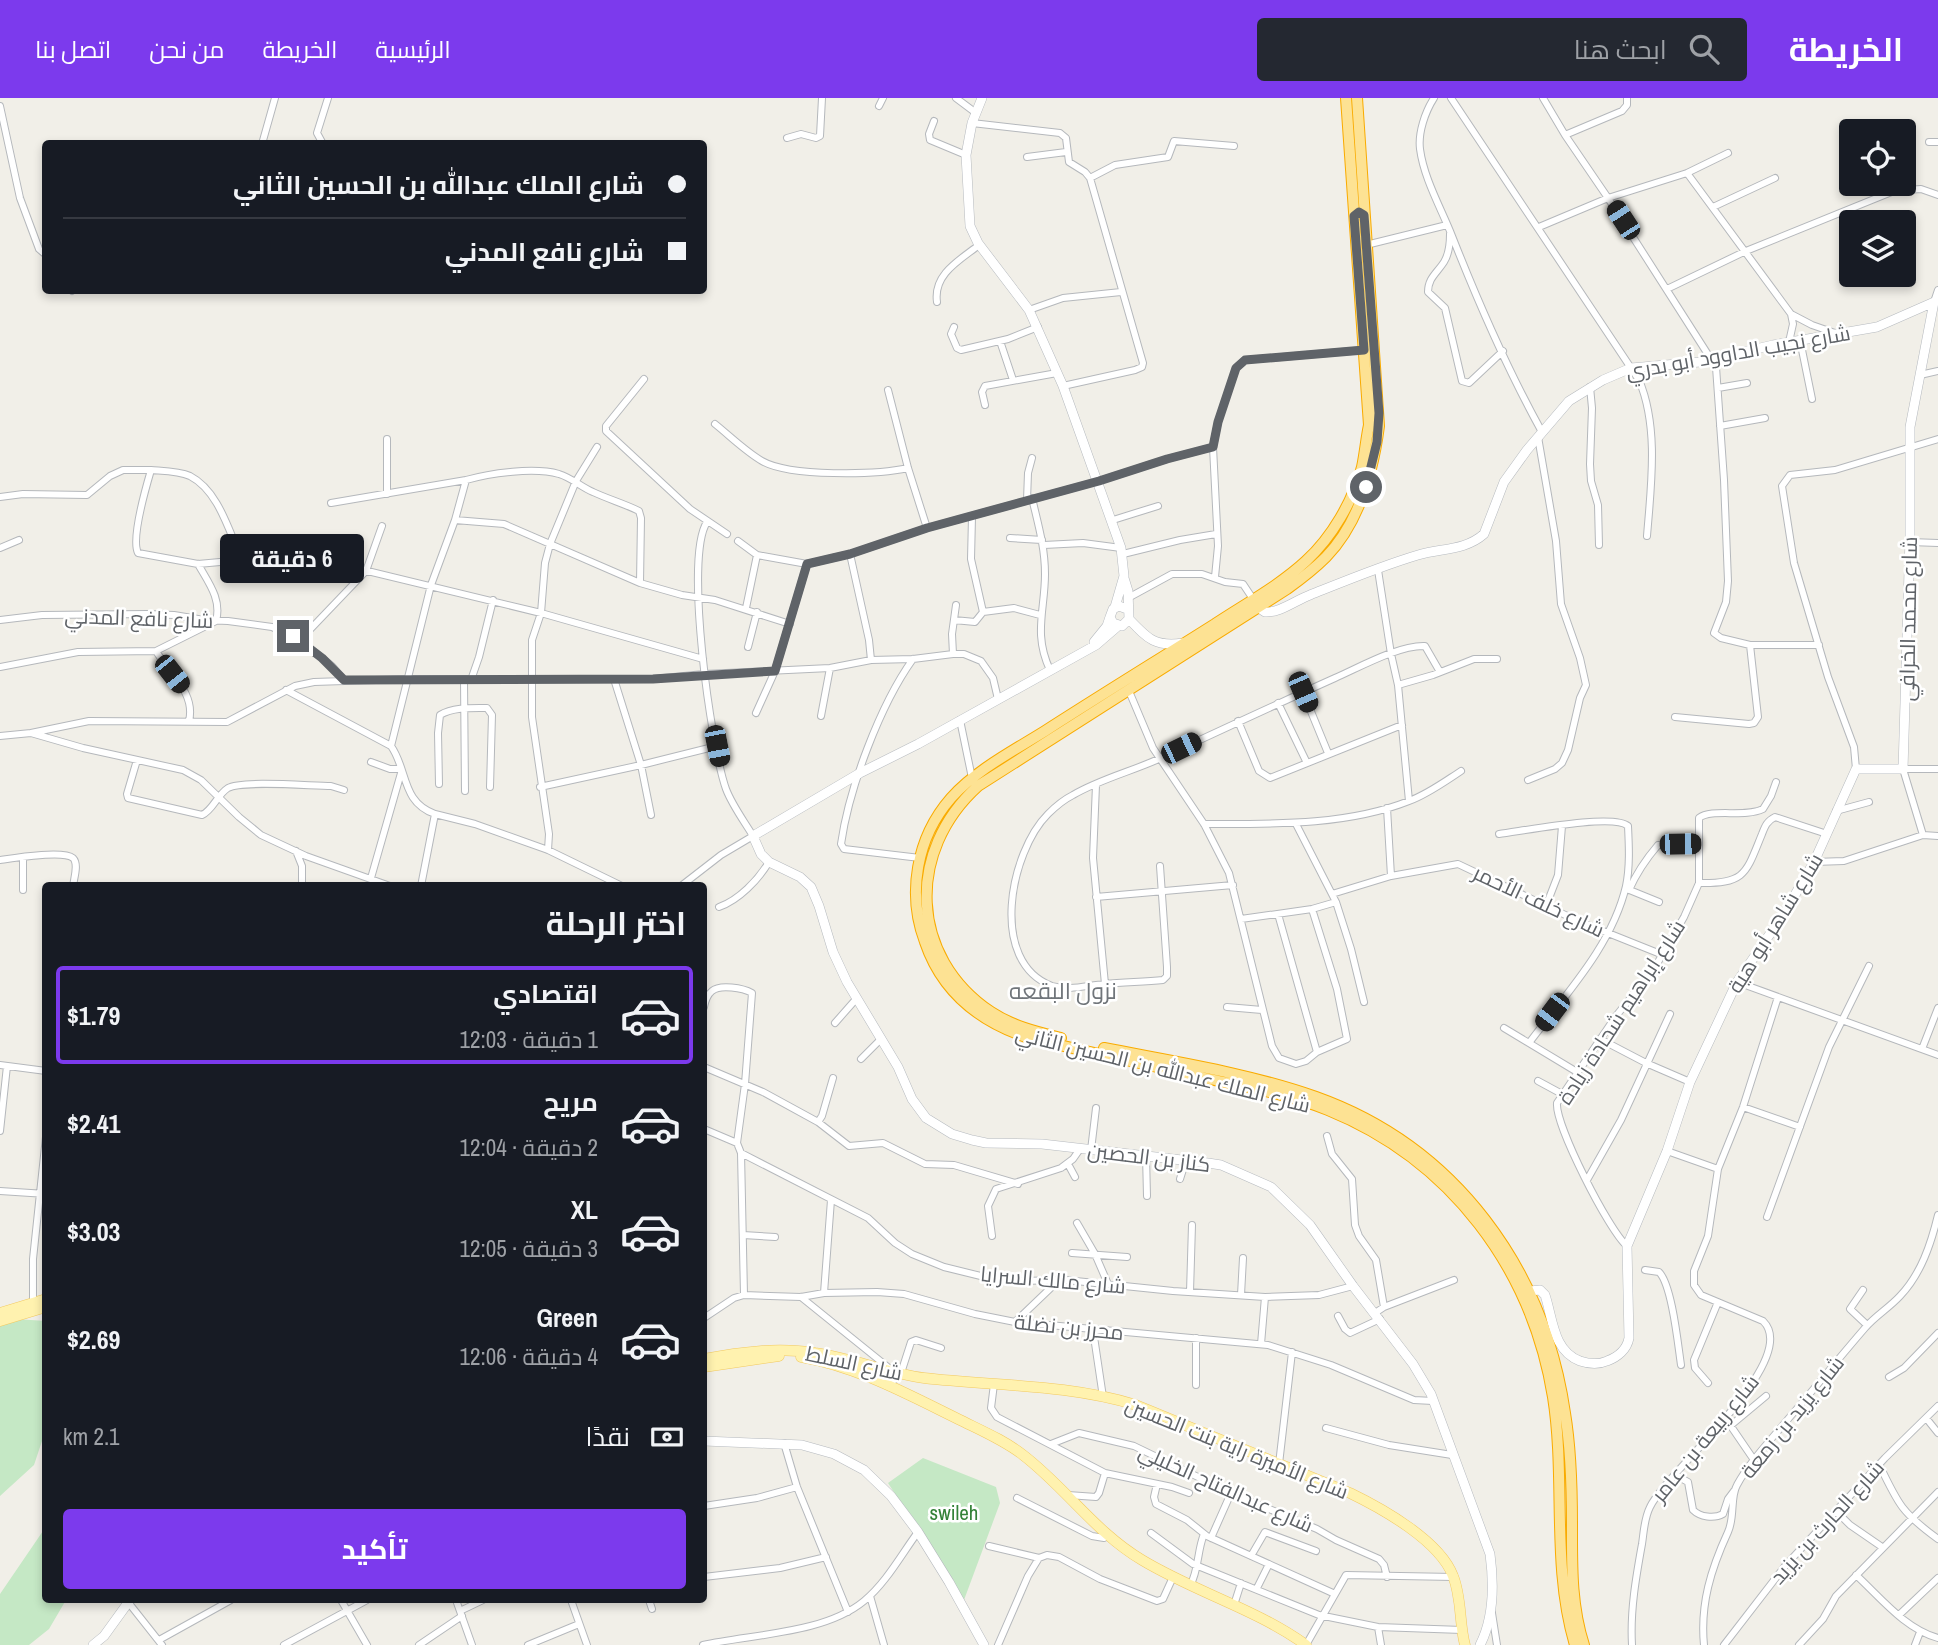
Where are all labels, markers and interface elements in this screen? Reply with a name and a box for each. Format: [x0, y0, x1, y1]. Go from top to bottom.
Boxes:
search box [1257, 18, 1747, 81]
text: الخريطة [1789, 27, 1903, 71]
icon: search [1685, 30, 1723, 68]
text: ابحث هنا [1574, 32, 1667, 67]
text: اتصل بنا [35, 33, 111, 65]
text: من نحن [149, 33, 224, 65]
text: الخريطة [262, 33, 337, 65]
text: الرئيسية [375, 33, 451, 65]
map controls [1839, 119, 1916, 287]
button: locate [1839, 119, 1916, 196]
text: شارع الملك عبدالله بن الحسين الثاني [233, 167, 644, 202]
car [1603, 197, 1644, 243]
button: layers [1839, 210, 1916, 287]
text: شارع نافع المدني [445, 234, 644, 269]
street label: شارع نجيب الداوود أبو بدري [1624, 318, 1853, 388]
route start [1350, 471, 1382, 503]
callout: 6 دقيقة [221, 534, 365, 584]
street label: شارع محمد الخرافي [1892, 536, 1926, 702]
text: 6 دقيقة [252, 543, 332, 574]
street label: شارع نافع المدني [64, 601, 214, 637]
route end [277, 620, 309, 652]
car [151, 651, 194, 697]
car [1286, 669, 1321, 715]
car [703, 723, 732, 769]
car [1158, 729, 1205, 767]
car [1659, 833, 1702, 855]
street label: شارع شاهر أبو هية [1720, 847, 1830, 999]
street label: شارع خلف الأحمر [1468, 857, 1609, 944]
text: اختر الرحلة [546, 902, 686, 945]
street label: شارع إبراهيم شحادة زيادة [1550, 914, 1692, 1110]
district label: نزول البقعه [1009, 975, 1117, 1006]
text: اقتصادي [493, 976, 598, 1011]
icon: car [619, 984, 682, 1047]
car [1531, 989, 1574, 1035]
text: $1.79 [67, 998, 120, 1033]
street label: شارع الملك عبدالله بن الحسين الثاني [1012, 1018, 1313, 1122]
text: 1 دقيقة · 12:03 [459, 1024, 598, 1055]
text: مريح [543, 1084, 598, 1119]
icon: car [619, 1092, 682, 1155]
text: $2.41 [67, 1106, 120, 1141]
text: 2 دقيقة · 12:04 [459, 1132, 598, 1163]
street label: كناز بن الحصين [1086, 1135, 1212, 1179]
text: XL [571, 1192, 598, 1227]
icon: car [619, 1200, 682, 1263]
text: $3.03 [67, 1214, 120, 1249]
text: 3 دقيقة · 12:05 [459, 1233, 598, 1264]
street label: شارع مالك السرايا [979, 1259, 1127, 1301]
text: Green [536, 1300, 598, 1335]
street label: محرز بن نضلة [1013, 1307, 1125, 1347]
icon: car [619, 1308, 682, 1371]
text: $2.69 [67, 1322, 120, 1357]
street label: شارع السلط [803, 1339, 905, 1387]
text: 4 دقيقة · 12:06 [459, 1341, 598, 1372]
street label: شارع يزيد بن زمعة [1733, 1349, 1851, 1485]
street label: شارع ربيعة بن عامر [1644, 1368, 1766, 1509]
street label: شارع الأميرة راية بنت الحسين [1121, 1390, 1353, 1506]
icon: cash [648, 1418, 686, 1456]
text: نقدًا [586, 1419, 630, 1454]
text: 2.1 km [63, 1421, 120, 1452]
street label: شارع عبدالفتاح الخليلي [1133, 1436, 1318, 1541]
street label: شارع الحارث بن يزيد [1763, 1454, 1891, 1590]
park label: swileh [930, 1498, 978, 1527]
button: تأكيد [63, 1509, 686, 1589]

